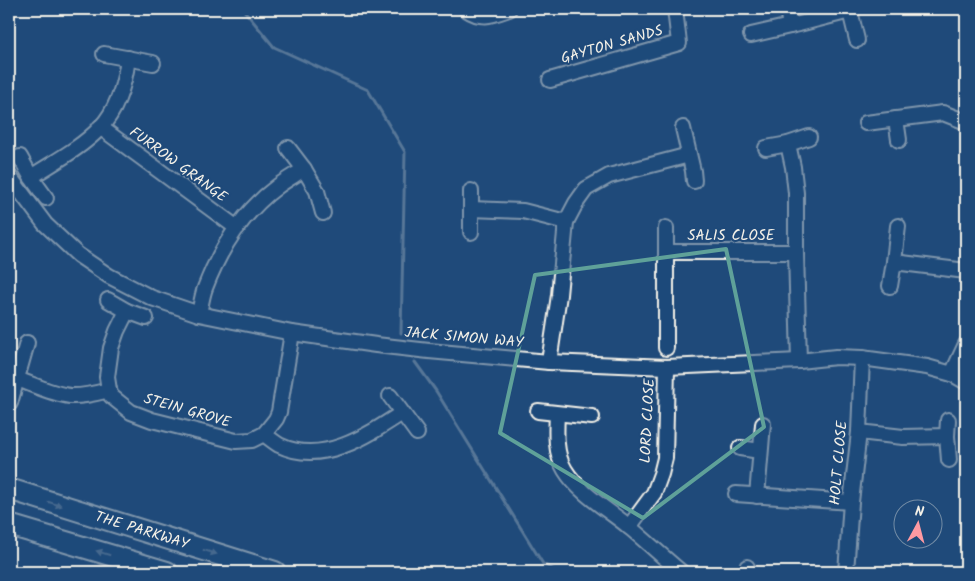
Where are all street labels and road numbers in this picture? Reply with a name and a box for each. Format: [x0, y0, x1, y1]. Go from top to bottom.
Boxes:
street label: GAYTON SANDS [558, 19, 666, 71]
street label: FURROW GRANGE [124, 121, 233, 210]
street label: SALIS CLOSE [687, 224, 776, 248]
street label: JACK SIMON WAY [404, 321, 526, 355]
street label: LORD CLOSE [634, 377, 662, 464]
street label: STEIN GROVE [141, 387, 234, 435]
street label: HOLT CLOSE [823, 419, 855, 506]
street label: THE PARKWAY [92, 505, 193, 557]

